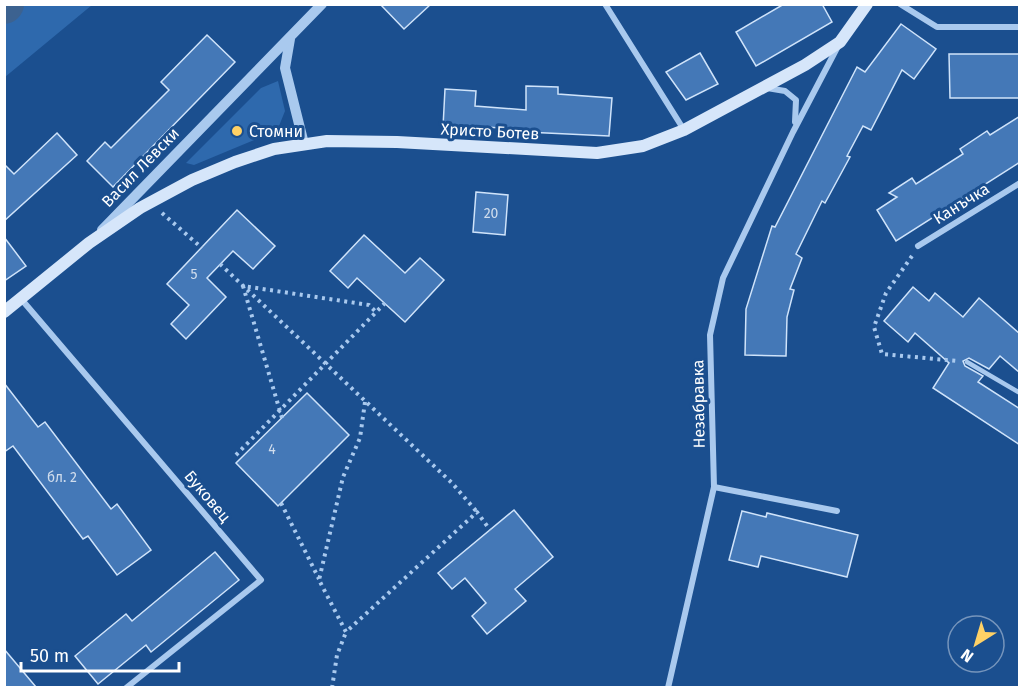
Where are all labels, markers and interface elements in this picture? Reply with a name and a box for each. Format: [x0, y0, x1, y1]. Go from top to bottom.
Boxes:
street label: Христо Ботев [440, 119, 540, 144]
place label: Стомни [249, 122, 303, 141]
street label: Васил Левски [98, 124, 183, 211]
marker: Стомни [230, 124, 244, 138]
street label: Канъчка [930, 179, 993, 228]
house number: 20 [484, 205, 499, 222]
house number: 5 [190, 266, 198, 283]
street label: Незабравка [688, 359, 709, 449]
house number: 4 [268, 441, 276, 458]
street label: Буковец [181, 467, 235, 527]
house number: бл. 2 [47, 469, 77, 486]
north arrow [946, 614, 1006, 674]
scale bar [21, 635, 178, 673]
text: 50 m [30, 645, 69, 667]
text: N [957, 645, 977, 666]

